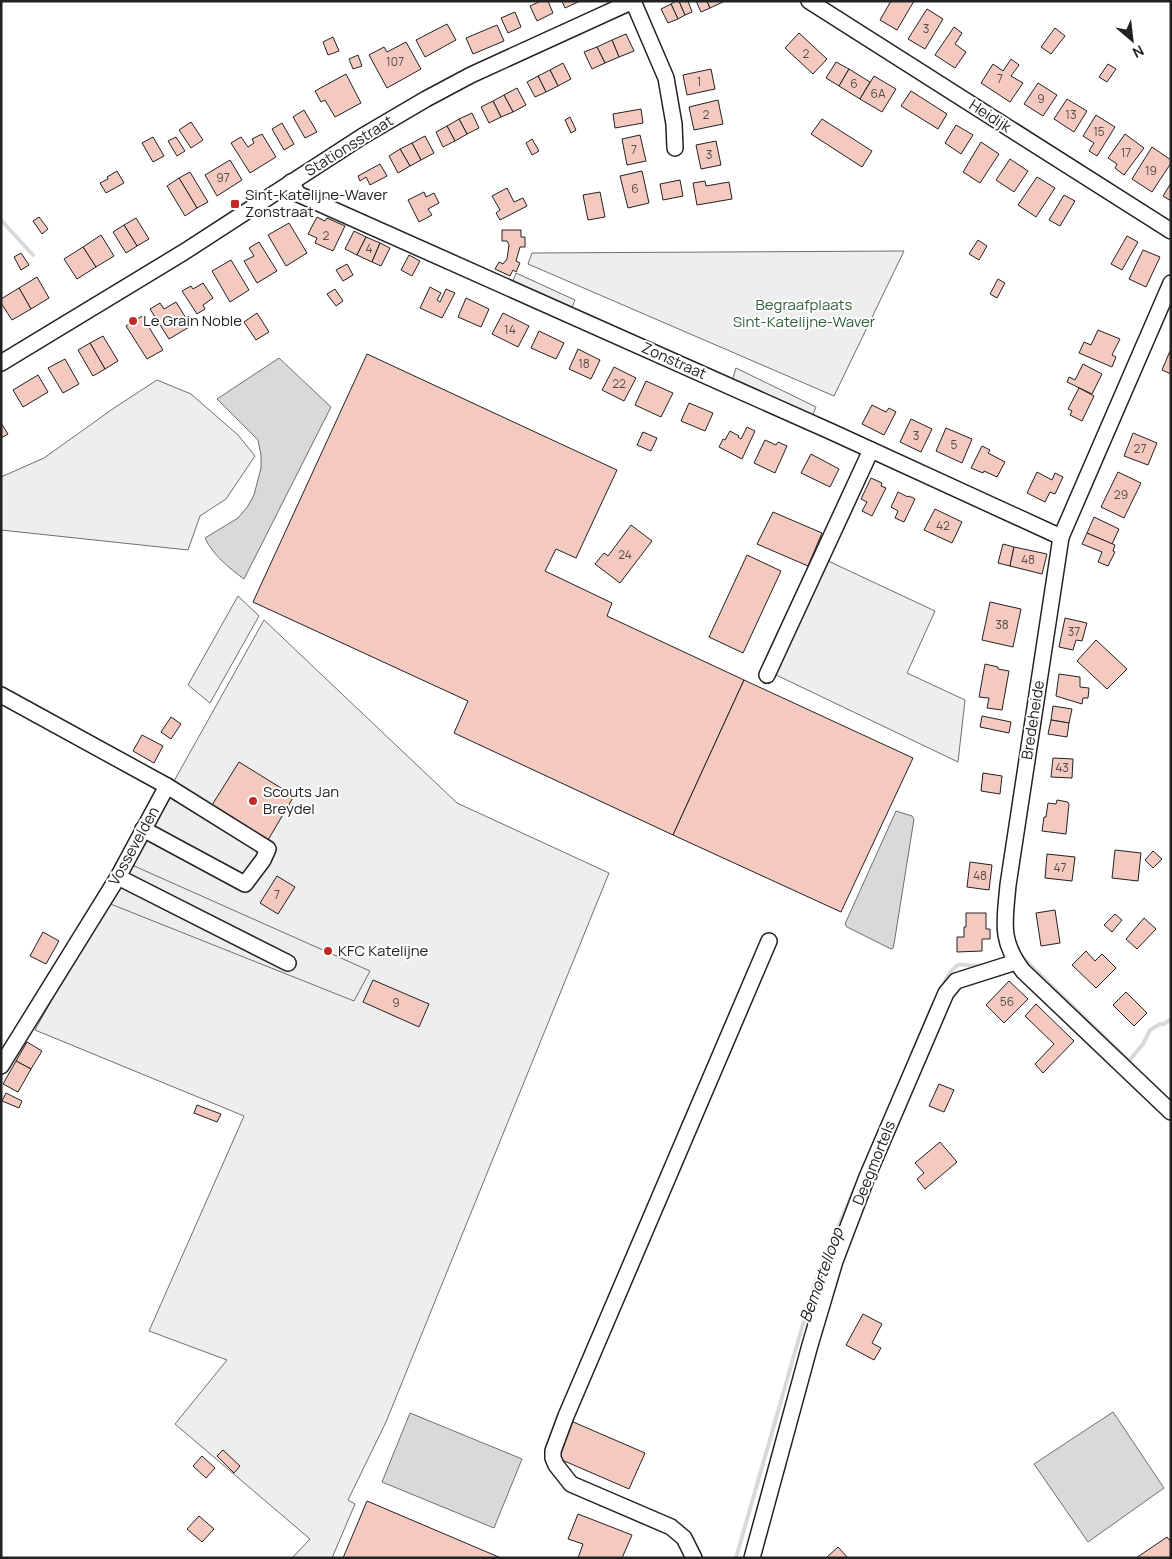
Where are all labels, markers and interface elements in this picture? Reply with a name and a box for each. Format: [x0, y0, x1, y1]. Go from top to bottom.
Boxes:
north arrow [1107, 15, 1157, 65]
house number: 3 [923, 20, 929, 37]
text: N [1129, 41, 1147, 63]
house number: 2 [803, 45, 810, 62]
house number: 107 [386, 53, 404, 70]
house number: 7 [997, 70, 1003, 87]
house number: 1 [697, 73, 701, 90]
house number: 6 [850, 75, 858, 92]
house number: 6A [870, 85, 886, 102]
house number: 9 [1037, 90, 1045, 107]
street label: Heidijk [965, 94, 1016, 137]
house number: 2 [703, 106, 710, 123]
house number: 13 [1065, 106, 1077, 123]
street label: Stationsstraat [301, 110, 397, 181]
house number: 15 [1093, 123, 1105, 140]
house number: 7 [631, 141, 637, 158]
house number: 17 [1121, 144, 1131, 161]
house number: 3 [706, 146, 712, 163]
house number: 19 [1145, 162, 1157, 179]
house number: 97 [216, 169, 230, 186]
house number: 6 [631, 180, 639, 197]
place label: Sint-Katelijne-Waver Zonstraat [245, 184, 388, 222]
marker: Sint-Katelijne-Waver Zonstraat [229, 198, 241, 210]
house number: 2 [323, 227, 330, 244]
house number: 4 [365, 240, 373, 257]
park label: Begraafplaats Sint-Katelijne-Waver [733, 294, 876, 332]
place label: Le Grain Noble [143, 310, 242, 331]
marker: Le Grain Noble [127, 315, 139, 327]
house number: 14 [504, 321, 516, 338]
street label: Zonstraat [639, 337, 710, 384]
house number: 18 [578, 355, 590, 372]
house number: 22 [612, 375, 626, 392]
house number: 3 [913, 427, 919, 444]
house number: 5 [951, 436, 958, 453]
house number: 27 [1134, 440, 1146, 457]
house number: 29 [1114, 486, 1128, 503]
house number: 42 [936, 517, 950, 534]
house number: 24 [618, 546, 632, 563]
house number: 48 [1021, 551, 1035, 568]
house number: 38 [995, 616, 1009, 633]
house number: 37 [1068, 623, 1080, 640]
street label: Bredeheide [1016, 679, 1049, 761]
house number: 43 [1055, 759, 1069, 776]
place label: Scouts Jan Breydel [263, 781, 339, 819]
marker: Scouts Jan Breydel [247, 795, 259, 807]
street label: Vossevelden [103, 803, 164, 889]
house number: 47 [1053, 859, 1067, 876]
house number: 48 [973, 867, 987, 884]
house number: 7 [274, 886, 280, 903]
place label: KFC Katelijne [338, 940, 429, 961]
marker: KFC Katelijne [322, 945, 334, 957]
house number: 56 [1000, 993, 1014, 1010]
house number: 9 [392, 994, 400, 1011]
street label: Deegmortels [847, 1117, 900, 1208]
water label: Bemortelloop [794, 1223, 849, 1325]

